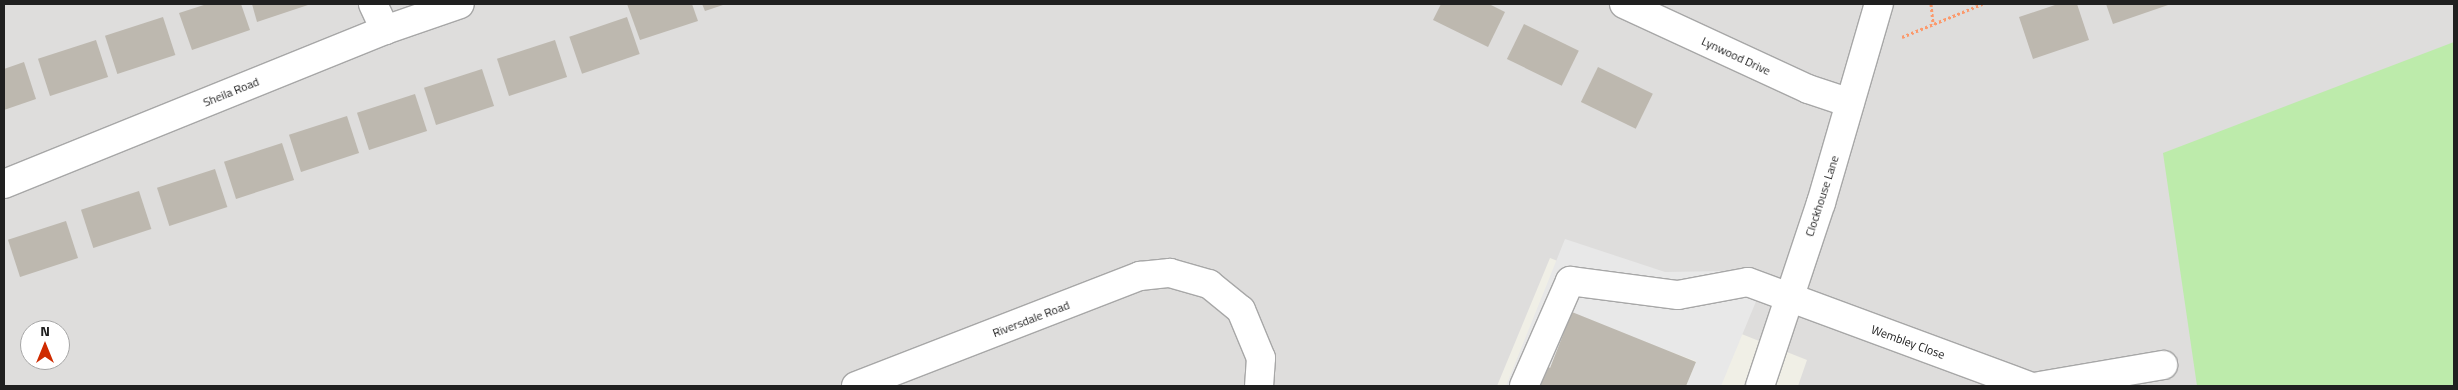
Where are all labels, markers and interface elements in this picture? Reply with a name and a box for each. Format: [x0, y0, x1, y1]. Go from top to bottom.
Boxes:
street label: Lynwood Drive [1699, 34, 1773, 78]
street label: Sheila Road [201, 74, 261, 110]
street label: Clockhouse Lane [1802, 154, 1842, 238]
street label: Riversdale Road [990, 298, 1072, 340]
north arrow [20, 320, 70, 370]
text: N [40, 320, 50, 341]
street label: Wembley Close [1869, 322, 1947, 362]

